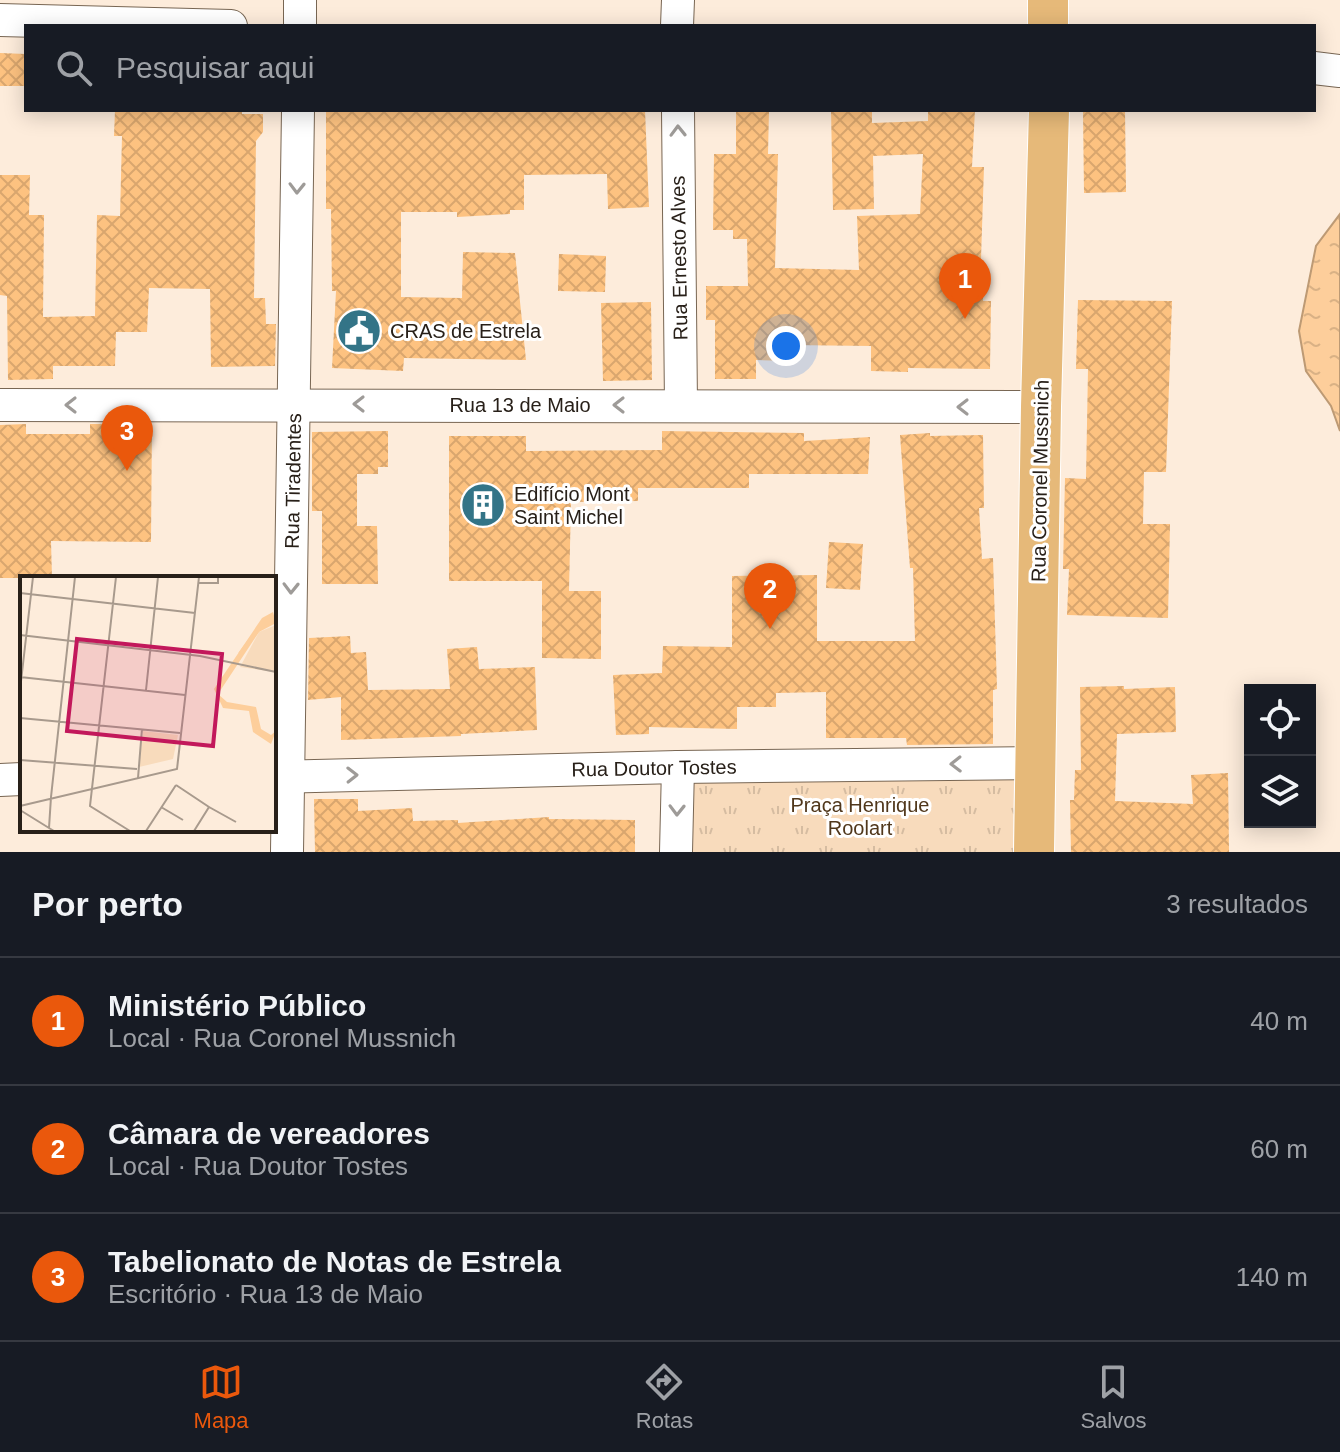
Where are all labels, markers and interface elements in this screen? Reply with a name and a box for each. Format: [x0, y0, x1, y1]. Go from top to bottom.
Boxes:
search box [24, 24, 1316, 112]
icon: search [52, 46, 96, 90]
text: Pesquisar aqui [116, 51, 314, 84]
one-way arrow [669, 124, 687, 137]
street label: Rua Ernesto Alves [667, 176, 691, 340]
one-way arrow [288, 182, 306, 195]
pin: 1 [939, 253, 991, 319]
public building icon: CRAS de Estrela [335, 307, 383, 355]
place label: CRAS de Estrela [390, 320, 542, 342]
your location [766, 326, 806, 366]
street label: Rua Coronel Mussnich [1027, 380, 1053, 582]
street label: Rua 13 de Maio [449, 394, 591, 416]
one-way arrow [352, 395, 365, 413]
one-way arrow [64, 396, 77, 414]
one-way arrow [612, 396, 625, 414]
one-way arrow [956, 398, 969, 415]
pin: 3 [101, 405, 153, 471]
street label: Rua Tiradentes [281, 413, 305, 549]
building icon: Edifício Mont Saint Michel [459, 481, 507, 529]
place label: Edifício Mont Saint Michel [514, 483, 630, 528]
pin: 2 [744, 563, 796, 629]
inset map [20, 576, 276, 832]
one-way arrow [282, 582, 299, 595]
map controls [1244, 684, 1316, 828]
button: locate [1244, 684, 1316, 756]
one-way arrow [949, 755, 962, 773]
street label: Rua Doutor Tostes [571, 756, 737, 780]
button: layers [1244, 756, 1316, 828]
one-way arrow [346, 766, 359, 784]
park label: Praça Henrique Roolart [791, 794, 929, 839]
one-way arrow [668, 804, 685, 817]
text: Por perto [32, 885, 183, 923]
text: 3 resultados [1166, 889, 1308, 919]
text: Ministério Público [108, 989, 366, 1022]
text: 1 [51, 1006, 65, 1036]
text: 40 m [1250, 1006, 1308, 1036]
text: Local · Rua Coronel Mussnich [108, 1023, 456, 1053]
text: Câmara de vereadores [108, 1117, 430, 1150]
text: 2 [51, 1134, 65, 1164]
text: 60 m [1250, 1134, 1308, 1164]
text: Local · Rua Doutor Tostes [108, 1151, 408, 1181]
text: Tabelionato de Notas de Estrela [108, 1245, 561, 1278]
text: 3 [51, 1262, 65, 1292]
text: 140 m [1236, 1262, 1308, 1292]
text: Escritório · Rua 13 de Maio [108, 1279, 423, 1309]
tab: Mapa [194, 1360, 249, 1434]
tab: Rotas [636, 1360, 693, 1434]
tab: Salvos [1080, 1360, 1146, 1434]

